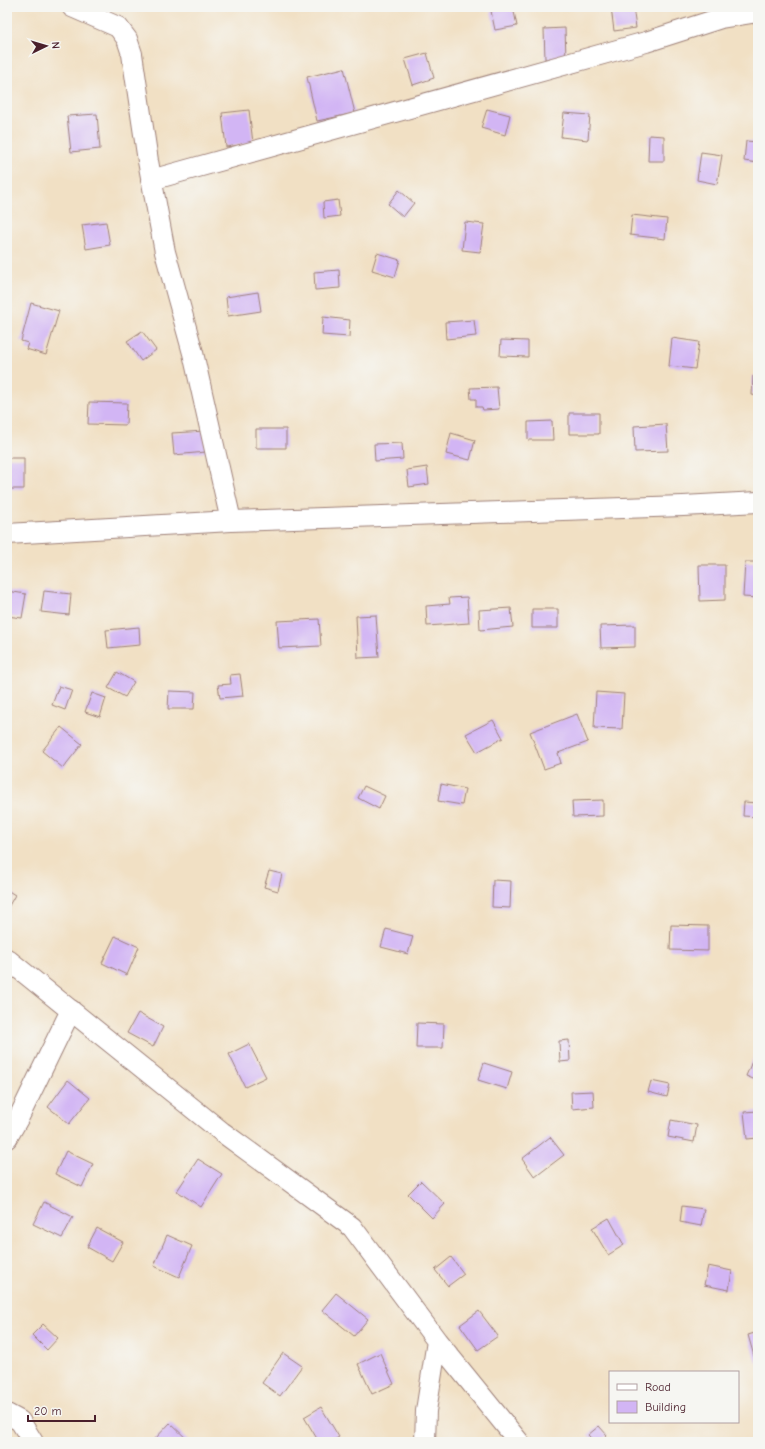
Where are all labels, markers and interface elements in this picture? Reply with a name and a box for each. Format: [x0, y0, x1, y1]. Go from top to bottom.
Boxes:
north arrow [26, 26, 66, 66]
text: N [49, 41, 62, 49]
legend [609, 1371, 739, 1423]
text: Road [645, 1380, 671, 1394]
scale bar [28, 1397, 95, 1423]
text: Building [645, 1400, 686, 1414]
text: 20 m [34, 1404, 62, 1418]

